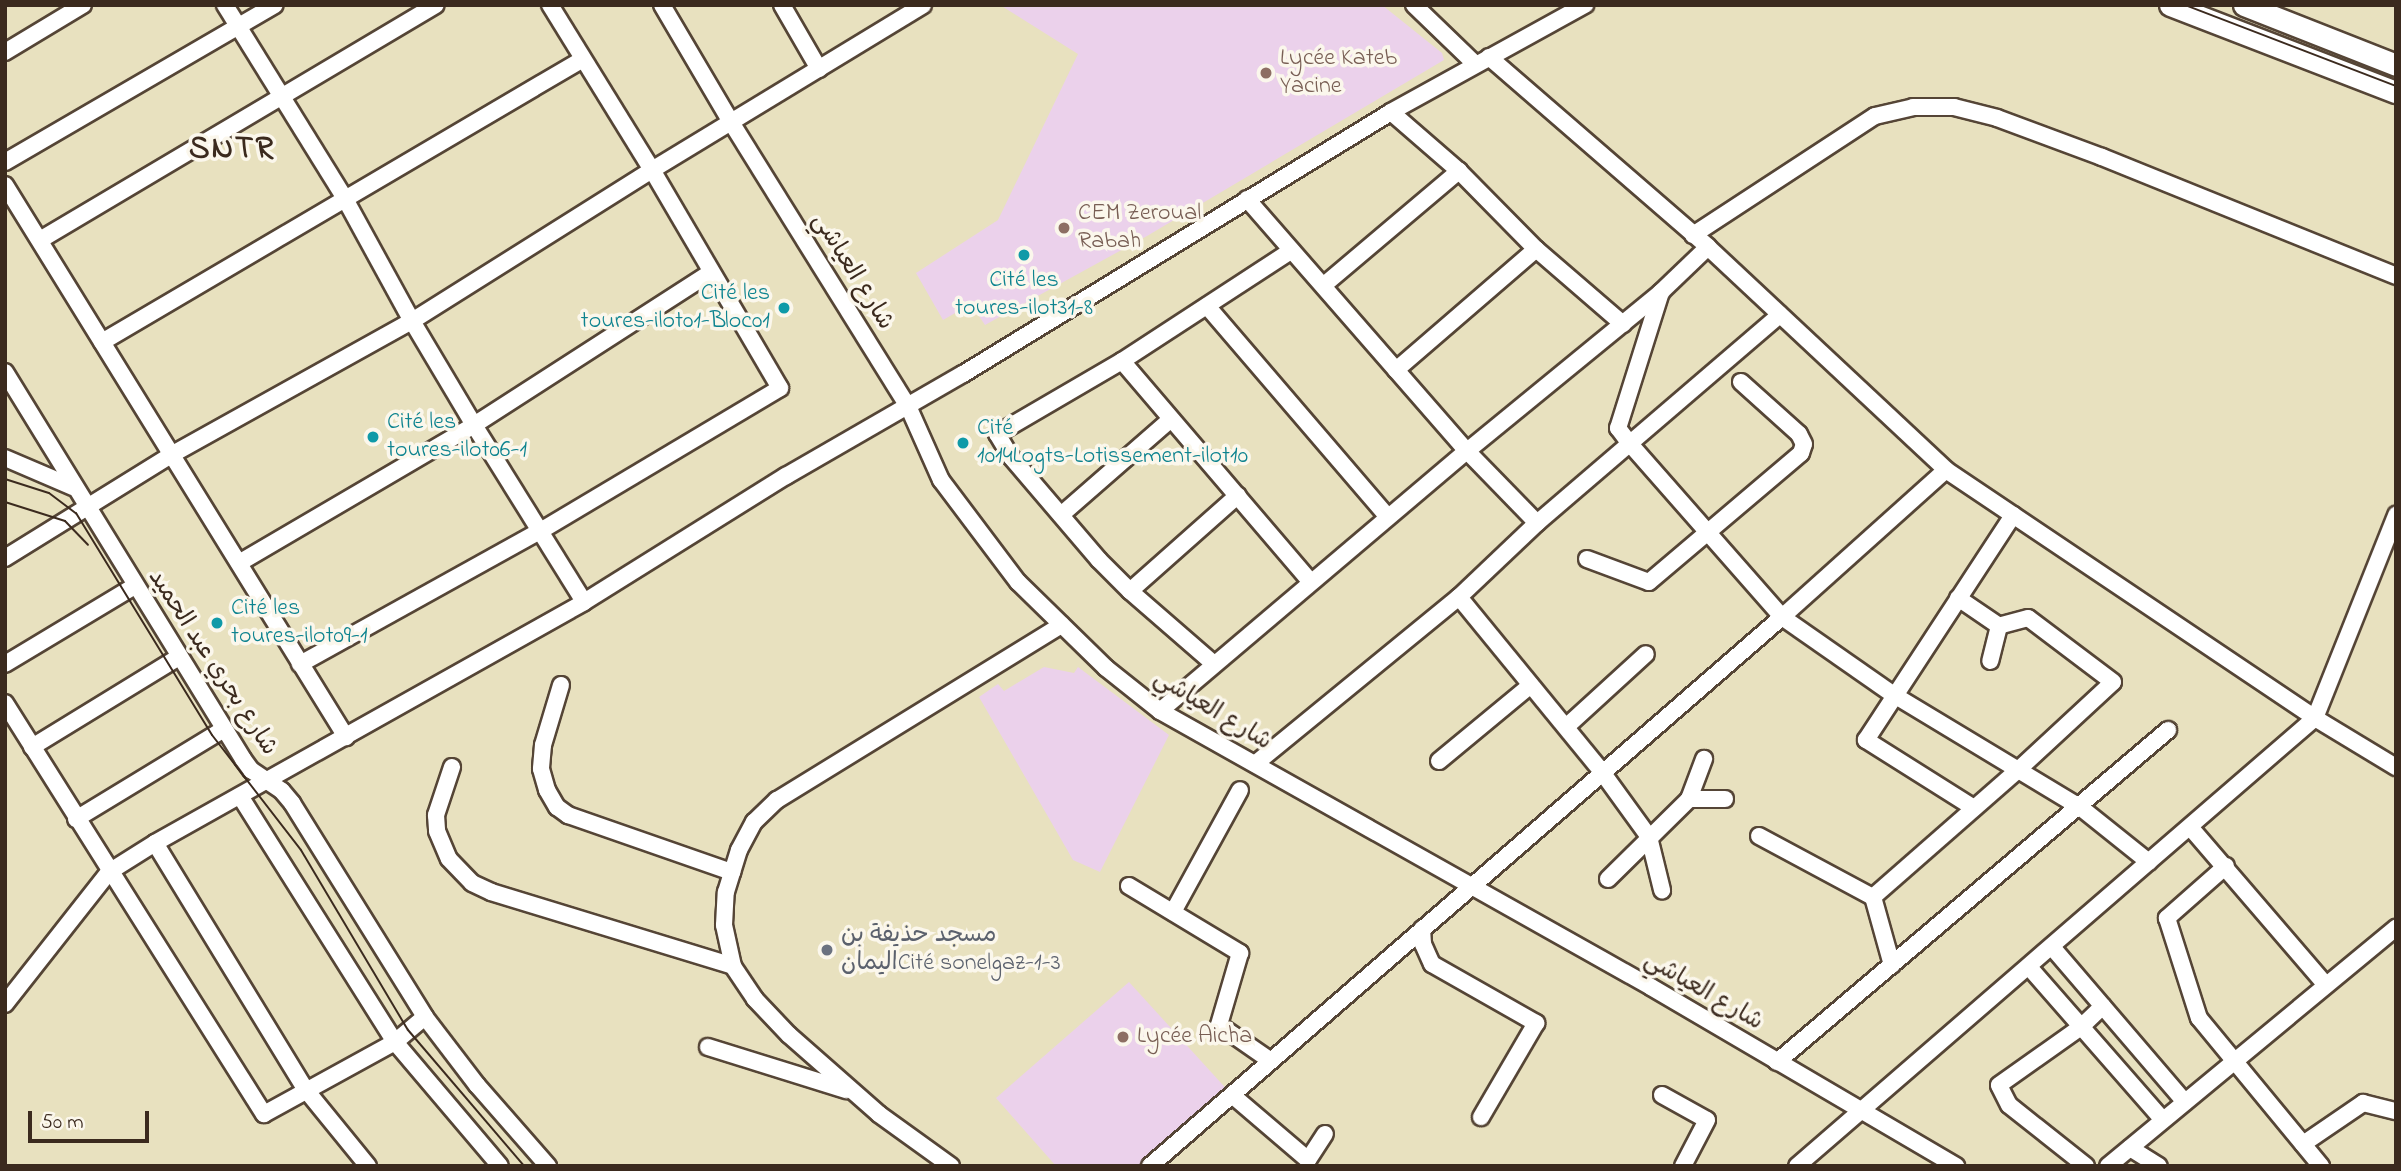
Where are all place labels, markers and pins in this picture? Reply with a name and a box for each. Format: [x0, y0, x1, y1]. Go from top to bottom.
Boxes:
place label: Lycée Kateb Yacine [1280, 45, 1397, 101]
marker: Lycée Kateb Yacine [1258, 65, 1274, 81]
place label: CEM Zeroual Rabah [1078, 200, 1201, 256]
marker: CEM Zeroual Rabah [1056, 220, 1072, 236]
marker: Cité les toures-ilot31-8 [1016, 247, 1032, 263]
place label: Cité les toures-ilot31-8 [955, 267, 1093, 323]
place label: Cité les toures-ilot01-Bloc01 [581, 280, 770, 336]
marker: Cité les toures-ilot01-Bloc01 [776, 300, 792, 316]
place label: Cité les toures-ilot06-1 [387, 409, 527, 465]
place label: Cité 1014Logts-Lotissement-ilot10 [977, 415, 1248, 471]
marker: Cité les toures-ilot06-1 [365, 429, 381, 445]
marker: Cité 1014Logts-Lotissement-ilot10 [955, 435, 971, 451]
place label: Cité les toures-ilot09-1 [231, 595, 368, 651]
marker: Cité les toures-ilot09-1 [209, 615, 225, 631]
place label: مسجد حذيفة بن اليمانCité sonelgaz-1-3 [841, 922, 1061, 978]
marker: مسجد حذيفة بن اليمانCité sonelgaz-1-3 [819, 942, 835, 958]
place label: Lycée Aicha [1137, 1023, 1252, 1051]
marker: Lycée Aicha [1115, 1029, 1131, 1045]

